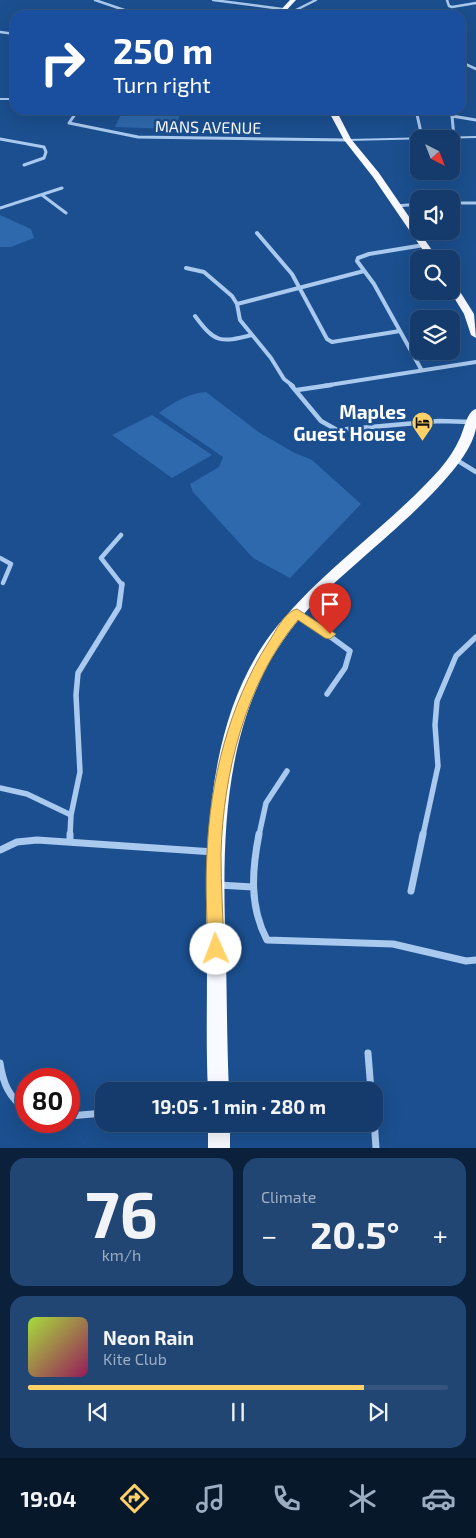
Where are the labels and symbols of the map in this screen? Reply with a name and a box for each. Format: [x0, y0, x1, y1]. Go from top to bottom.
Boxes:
street label: MANS AVENUE [155, 116, 261, 137]
north arrow [410, 130, 460, 180]
place label: Maples Guest House [293, 400, 406, 445]
hotel icon: Maples Guest House [410, 411, 434, 442]
pin [309, 583, 351, 634]
position arrow [189, 922, 241, 974]
speed limit sign: 80 [15, 1068, 80, 1133]

